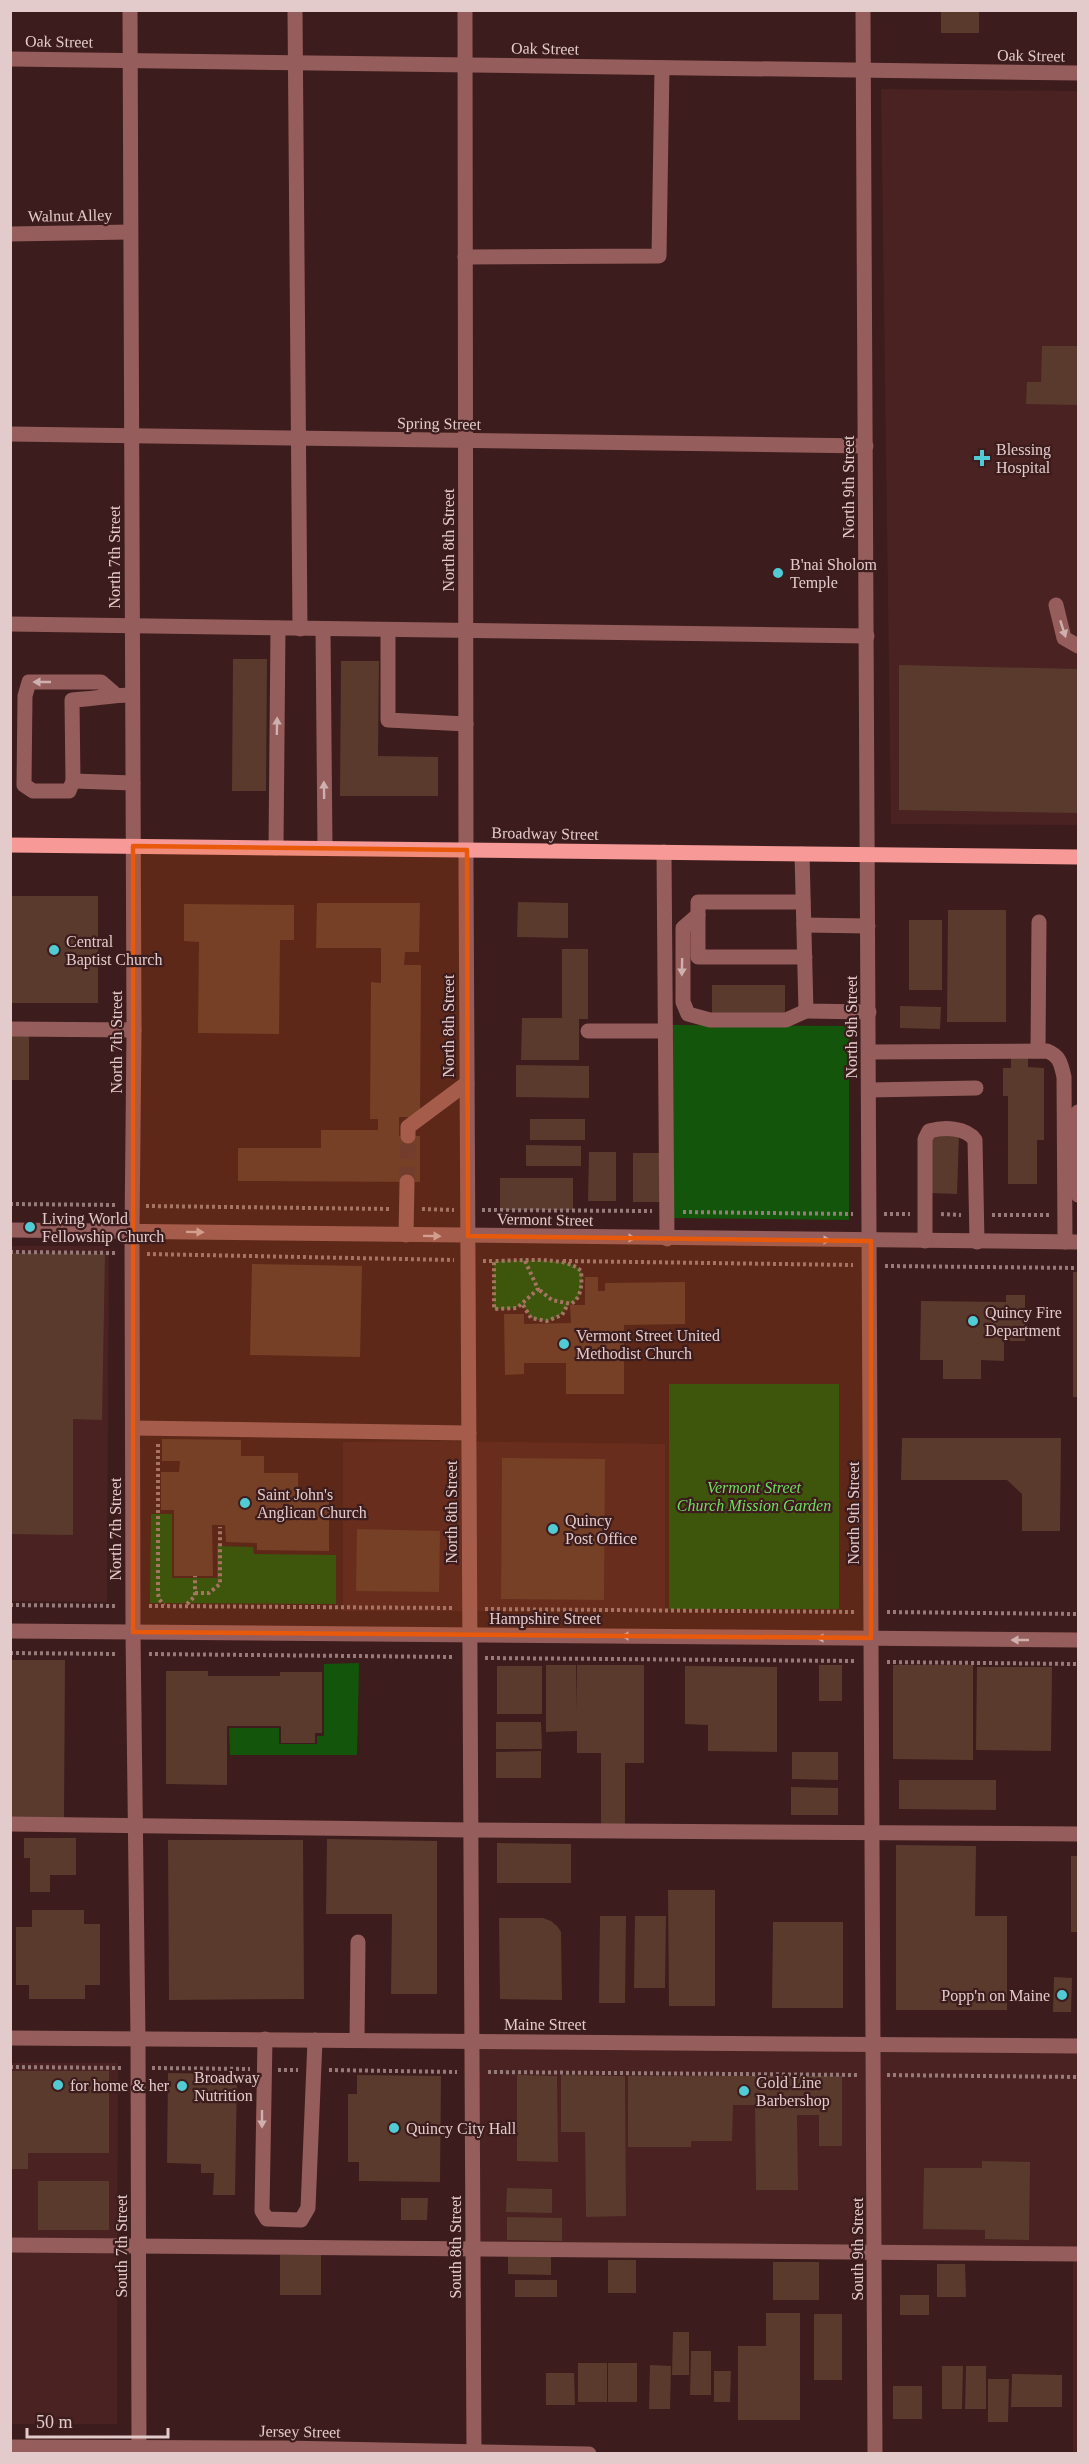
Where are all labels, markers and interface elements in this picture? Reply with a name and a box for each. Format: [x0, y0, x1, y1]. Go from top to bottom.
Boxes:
street label: Oak Street [25, 32, 94, 51]
street label: Oak Street [511, 39, 580, 58]
street label: Oak Street [997, 46, 1066, 65]
street label: Walnut Alley [28, 206, 112, 226]
street label: Spring Street [397, 414, 482, 434]
street label: North 9th Street [840, 435, 857, 539]
place label: Blessing Hospital [996, 441, 1051, 477]
marker: Blessing Hospital [973, 449, 991, 467]
street label: North 8th Street [440, 488, 457, 592]
street label: North 7th Street [106, 505, 123, 609]
place label: B'nai Sholom Temple [790, 556, 877, 592]
marker: B'nai Sholom Temple [771, 566, 785, 580]
one-way arrow [1059, 620, 1068, 638]
one-way arrow [33, 677, 52, 687]
one-way arrow [272, 717, 282, 736]
one-way arrow [319, 780, 329, 799]
street label: Broadway Street [491, 824, 599, 844]
place label: Central Baptist Church [66, 933, 162, 969]
marker: Central Baptist Church [47, 943, 61, 957]
one-way arrow [677, 957, 687, 976]
street label: North 8th Street [440, 974, 457, 1078]
street label: North 9th Street [843, 975, 860, 1079]
street label: North 7th Street [108, 990, 125, 1094]
place label: Living World Fellowship Church [42, 1210, 164, 1246]
street label: Vermont Street [497, 1210, 594, 1229]
marker: Living World Fellowship Church [23, 1220, 37, 1234]
one-way arrow [185, 1227, 204, 1237]
one-way arrow [422, 1231, 441, 1241]
one-way arrow [617, 1233, 636, 1243]
one-way arrow [812, 1235, 831, 1245]
place label: Quincy Fire Department [985, 1304, 1062, 1340]
marker: Quincy Fire Department [966, 1314, 980, 1328]
place label: Vermont Street United Methodist Church [576, 1327, 720, 1362]
marker: Vermont Street United Methodist Church [557, 1337, 571, 1351]
street label: North 8th Street [443, 1460, 460, 1564]
street label: North 9th Street [845, 1461, 862, 1565]
street label: North 7th Street [107, 1477, 124, 1581]
park label: Vermont Street Church Mission Garden [677, 1479, 831, 1514]
place label: Saint John's Anglican Church [257, 1486, 367, 1522]
marker: Saint John's Anglican Church [238, 1496, 252, 1510]
place label: Quincy Post Office [565, 1512, 637, 1547]
marker: Quincy Post Office [546, 1522, 560, 1536]
street label: Hampshire Street [489, 1610, 601, 1628]
one-way arrow [621, 1631, 640, 1641]
one-way arrow [816, 1633, 835, 1643]
one-way arrow [1011, 1635, 1030, 1644]
place label: Popp'n on Maine [941, 1987, 1050, 2005]
marker: Popp'n on Maine [1055, 1988, 1069, 2002]
street label: Maine Street [504, 2016, 587, 2033]
place label: Broadway Nutrition [194, 2069, 260, 2104]
place label: Gold Line Barbershop [756, 2074, 830, 2110]
place label: for home & her [70, 2077, 170, 2094]
marker: for home & her [51, 2078, 65, 2092]
marker: Broadway Nutrition [175, 2079, 189, 2093]
marker: Gold Line Barbershop [737, 2084, 751, 2098]
one-way arrow [258, 2109, 267, 2128]
place label: Quincy City Hall [406, 2120, 517, 2138]
marker: Quincy City Hall [387, 2121, 401, 2135]
street label: South 7th Street [113, 2194, 130, 2298]
street label: South 8th Street [447, 2195, 464, 2299]
street label: South 9th Street [849, 2197, 866, 2301]
scale bar [27, 2401, 168, 2439]
text: 50 m [36, 2412, 73, 2432]
street label: Jersey Street [259, 2422, 341, 2442]

